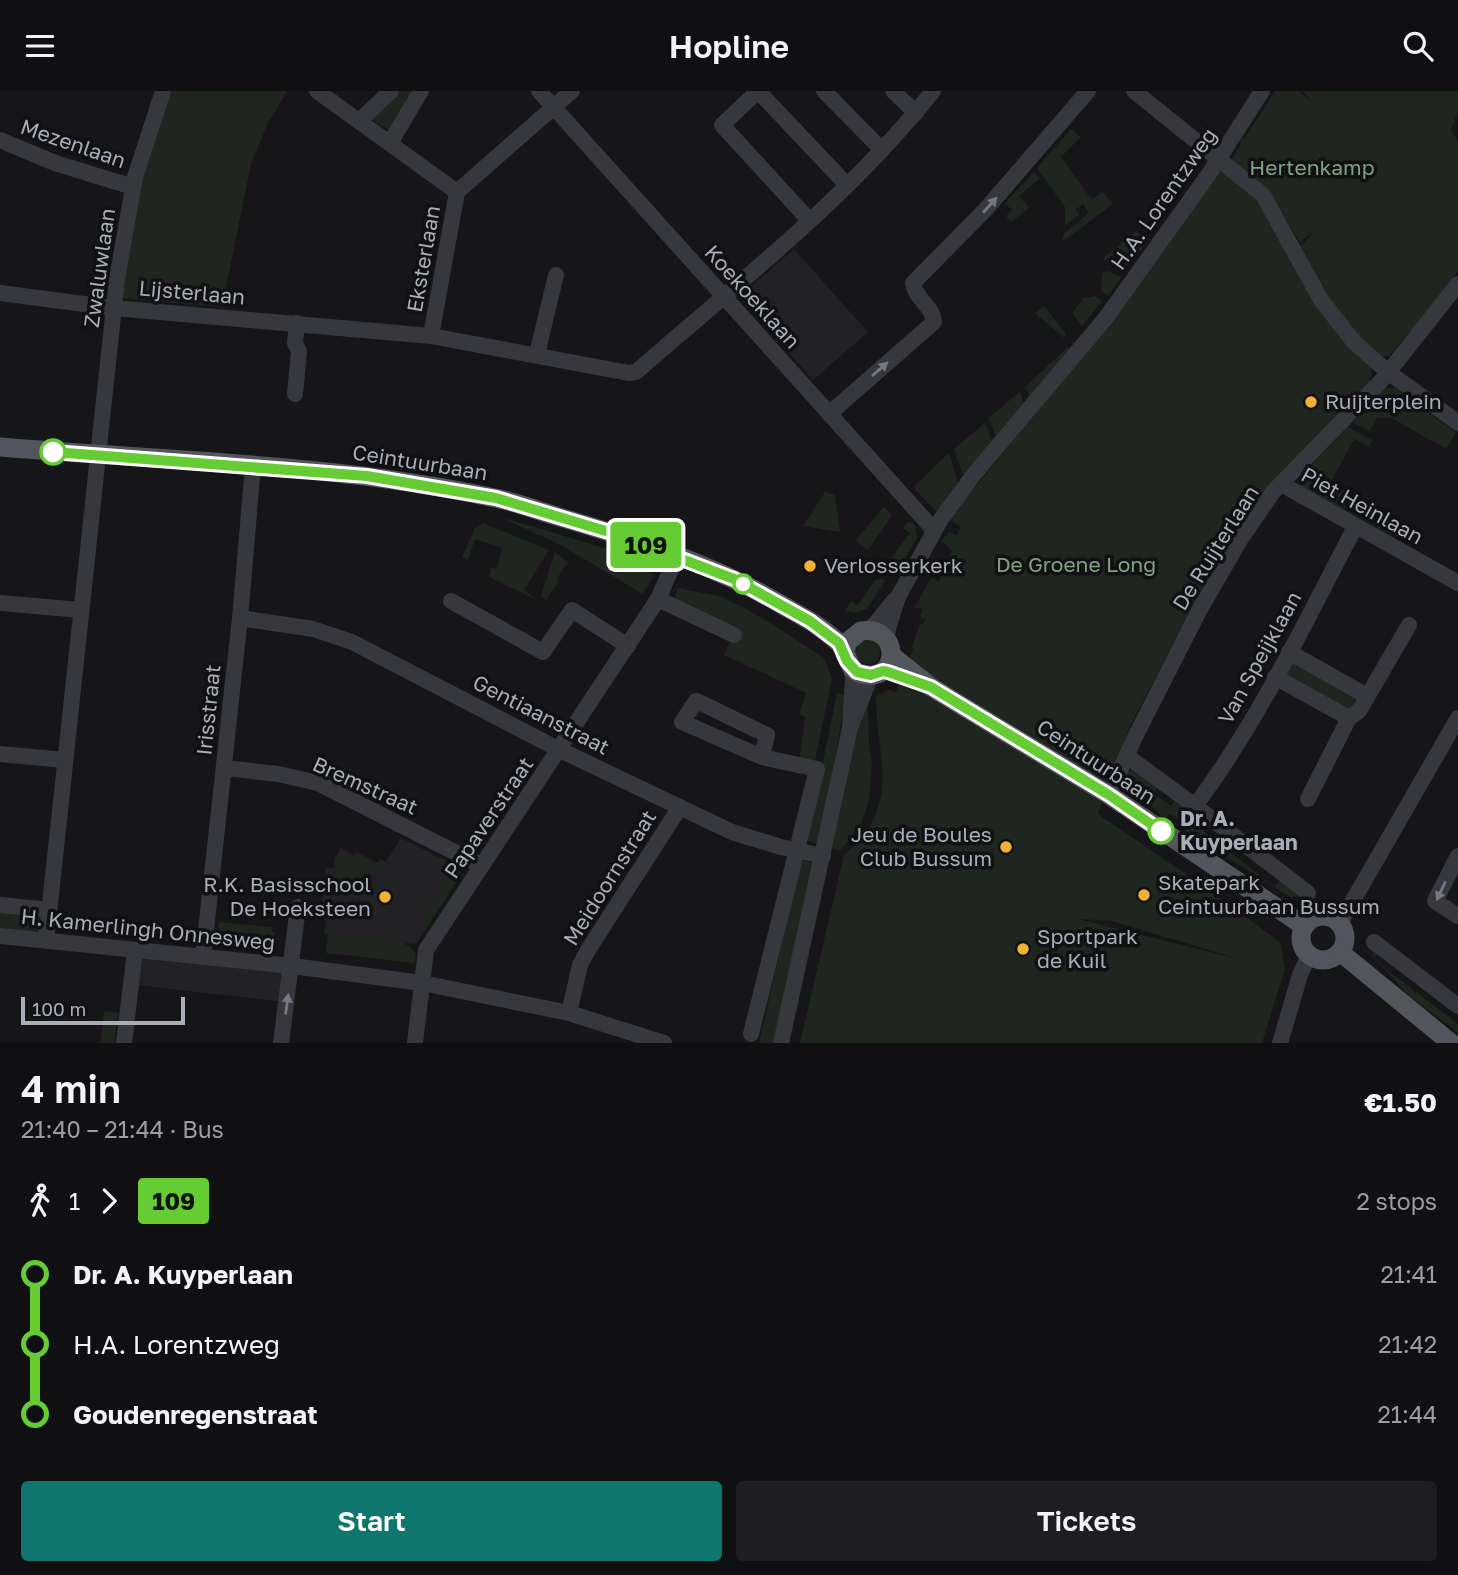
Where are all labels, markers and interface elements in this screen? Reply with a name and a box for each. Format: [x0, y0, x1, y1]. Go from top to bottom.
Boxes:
icon: menu [21, 27, 59, 65]
text: Hopline [669, 27, 789, 65]
icon: search [1399, 27, 1437, 65]
street label: Mezenlaan [17, 113, 129, 173]
street label: H.A. Lorentzweg [1105, 123, 1222, 274]
park label: Hertenkamp [1249, 154, 1375, 180]
one-way arrow [982, 196, 998, 214]
street label: Eksterlaan [401, 203, 445, 314]
street label: Zwaluwlaan [78, 206, 120, 329]
street label: Koekoeklaan [699, 239, 806, 353]
street label: Lijsterlaan [138, 274, 246, 310]
one-way arrow [871, 361, 889, 377]
place label: Ruijterplein [1325, 388, 1442, 414]
marker: Ruijterplein [1303, 394, 1319, 410]
unlabelled marker [40, 439, 66, 465]
street label: Ceintuurbaan [351, 439, 490, 486]
street label: Piet Heinlaan [1297, 461, 1428, 549]
street label: De Ruijterlaan [1166, 480, 1264, 615]
line badge: 109 [606, 522, 686, 568]
text: 109 [624, 530, 668, 559]
park label: De Groene Long [996, 551, 1156, 577]
place label: Verlosserkerk [824, 552, 963, 578]
marker: Verlosserkerk [802, 558, 818, 574]
unlabelled marker [733, 574, 753, 594]
street label: Van Speijklaan [1212, 587, 1306, 728]
street label: Irisstraat [190, 663, 226, 756]
street label: Gentiaanstraat [469, 669, 614, 760]
street label: Ceintuurbaan [1032, 713, 1161, 809]
street label: Bremstraat [309, 750, 422, 820]
street label: Papaverstraat [438, 752, 538, 883]
street label: Meidoornstraat [557, 805, 661, 950]
place label: Dr. A. Kuyperlaan [1180, 805, 1298, 855]
marker: Dr. A. Kuyperlaan [1148, 818, 1174, 844]
place label: Jeu de Boules Club Bussum [851, 821, 992, 871]
marker: Jeu de Boules Club Bussum [998, 839, 1014, 855]
place label: Skatepark Ceintuurbaan Bussum [1158, 869, 1380, 919]
place label: R.K. Basisschool De Hoeksteen [203, 871, 371, 921]
one-way arrow [1435, 881, 1447, 901]
marker: Skatepark Ceintuurbaan Bussum [1136, 887, 1152, 903]
marker: R.K. Basisschool De Hoeksteen [377, 889, 393, 905]
street label: H. Kamerlingh Onnesweg [20, 903, 277, 955]
place label: Sportpark de Kuil [1037, 923, 1138, 973]
marker: Sportpark de Kuil [1015, 941, 1031, 957]
one-way arrow [282, 993, 293, 1015]
scale bar [21, 994, 186, 1026]
text: 100 m [32, 997, 86, 1020]
text: 4 min [21, 1066, 121, 1111]
text: €1.50 [1364, 1087, 1437, 1118]
text: 21:40 – 21:44 · Bus [21, 1115, 224, 1143]
icon: walk [21, 1182, 59, 1220]
icon: forward [90, 1182, 128, 1220]
text: 109 [152, 1186, 195, 1215]
text: 1 [69, 1187, 80, 1215]
text: 2 stops [1356, 1187, 1437, 1215]
text: Dr. A. Kuyperlaan [73, 1259, 293, 1290]
text: 21:41 [1380, 1260, 1437, 1288]
text: H.A. Lorentzweg [73, 1329, 280, 1360]
text: 21:42 [1378, 1330, 1437, 1358]
text: Goudenregenstraat [73, 1399, 318, 1430]
text: 21:44 [1378, 1400, 1437, 1428]
button: Start [21, 1481, 722, 1561]
button: Tickets [736, 1481, 1437, 1561]

